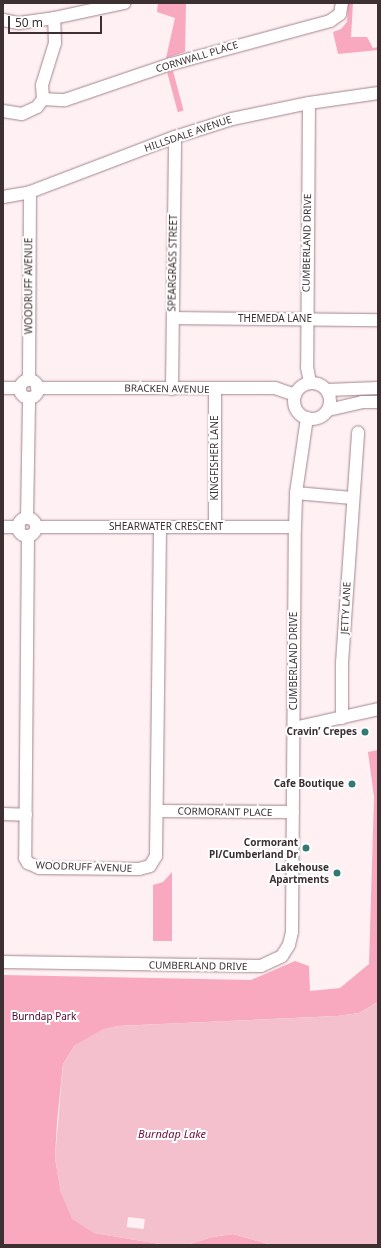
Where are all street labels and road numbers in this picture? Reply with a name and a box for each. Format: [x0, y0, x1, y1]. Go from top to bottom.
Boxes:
street label: CORNWALL PLACE [154, 39, 240, 75]
street label: HILLSDALE AVENUE [143, 113, 233, 155]
street label: CUMBERLAND DRIVE [300, 194, 314, 292]
street label: SPEARGRASS STREET [166, 214, 180, 312]
street label: WOODRUFF AVENUE [23, 238, 35, 334]
street label: THEMEDA LANE [238, 313, 312, 325]
street label: BRACKEN AVENUE [124, 382, 210, 396]
street label: KINGFISHER LANE [209, 415, 221, 501]
street label: SHEARWATER CRESCENT [109, 521, 223, 533]
street label: JETTY LANE [339, 581, 353, 635]
street label: CUMBERLAND DRIVE [288, 612, 300, 710]
street label: CORMORANT PLACE [178, 805, 272, 819]
street label: WOODRUFF AVENUE [35, 859, 133, 875]
street label: CUMBERLAND DRIVE [149, 959, 247, 973]

